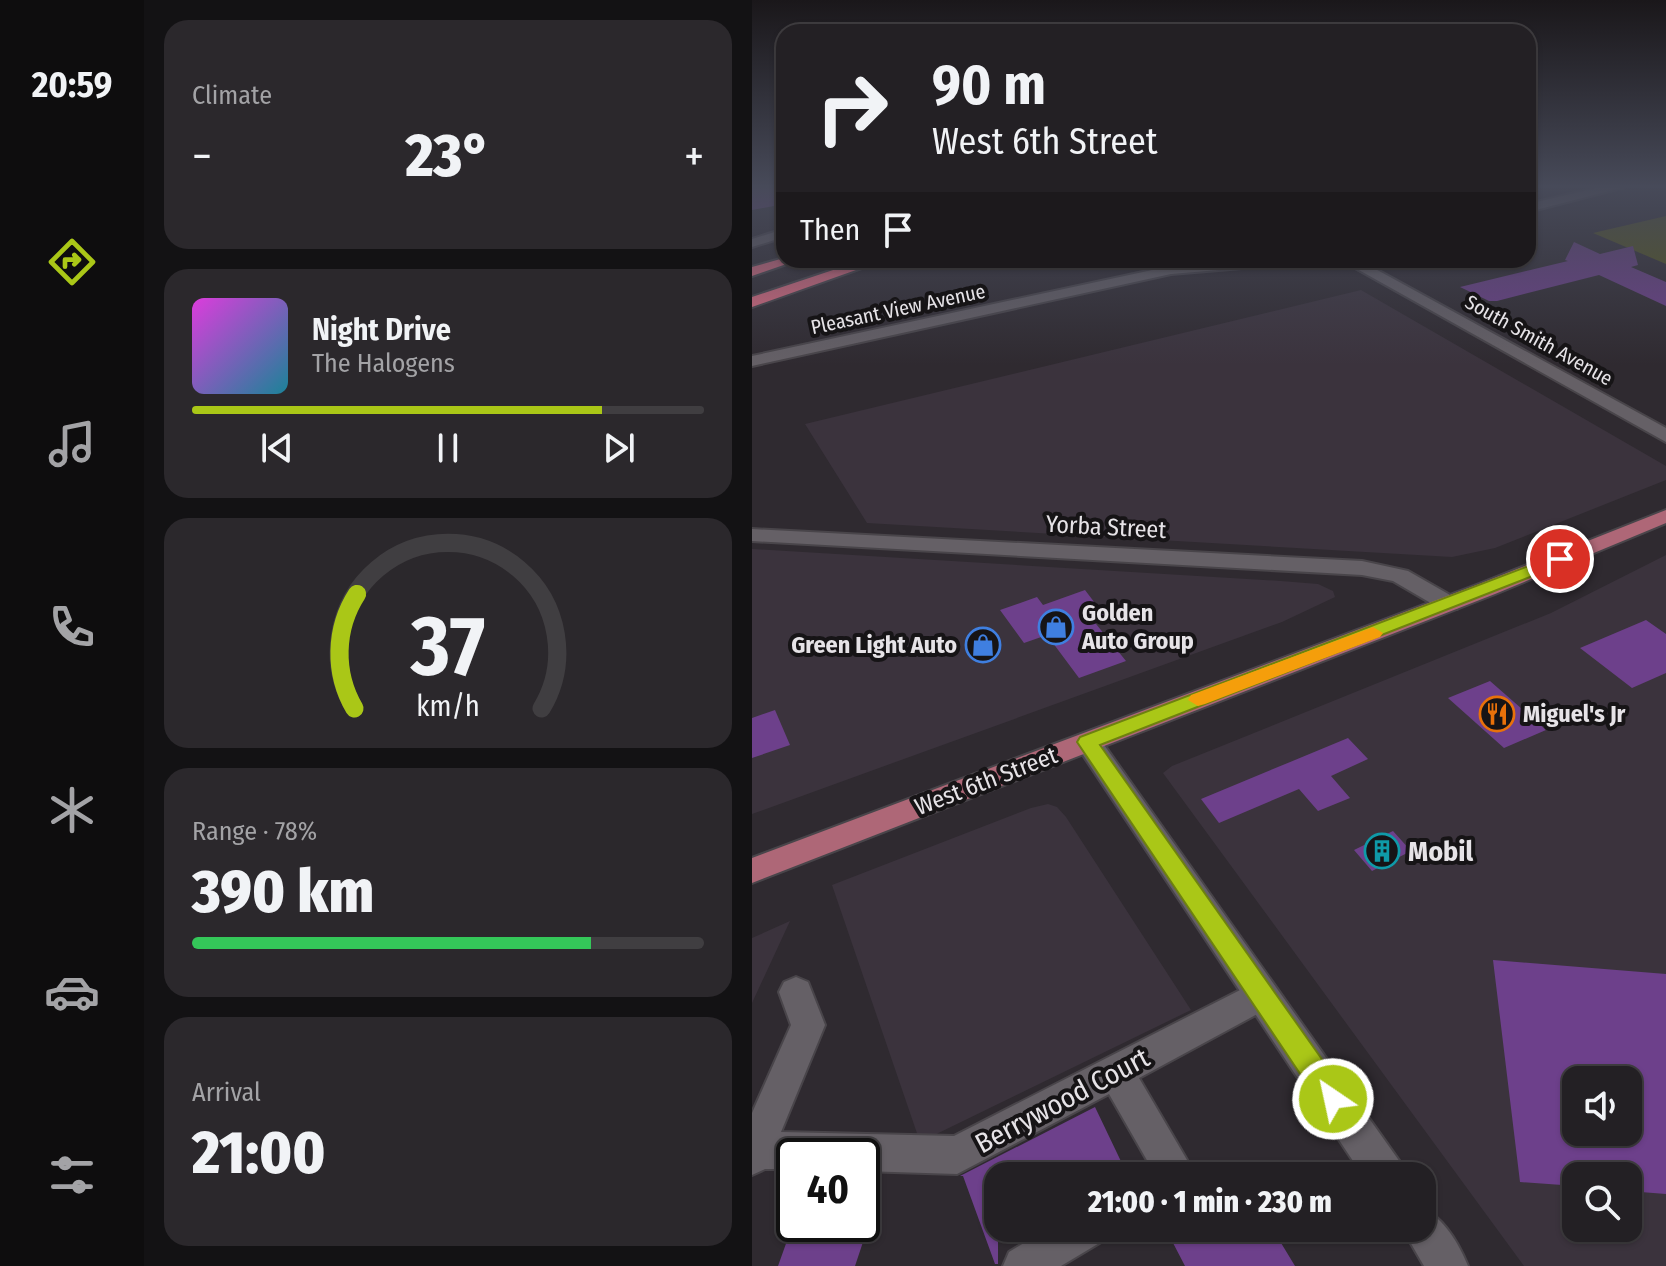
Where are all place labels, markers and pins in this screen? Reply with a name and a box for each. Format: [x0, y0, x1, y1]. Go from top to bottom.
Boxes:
pin [1526, 525, 1594, 593]
place label: Golden Auto Group [1081, 599, 1194, 655]
shop icon: Golden Auto Group [1037, 608, 1075, 646]
shop icon: Green Light Auto [964, 626, 1002, 664]
place label: Green Light Auto [791, 631, 957, 659]
restaurant icon: Miguel's Jr [1478, 695, 1516, 733]
place label: Miguel's Jr [1523, 700, 1626, 728]
building icon: Mobil [1363, 832, 1401, 870]
place label: Mobil [1408, 835, 1474, 868]

